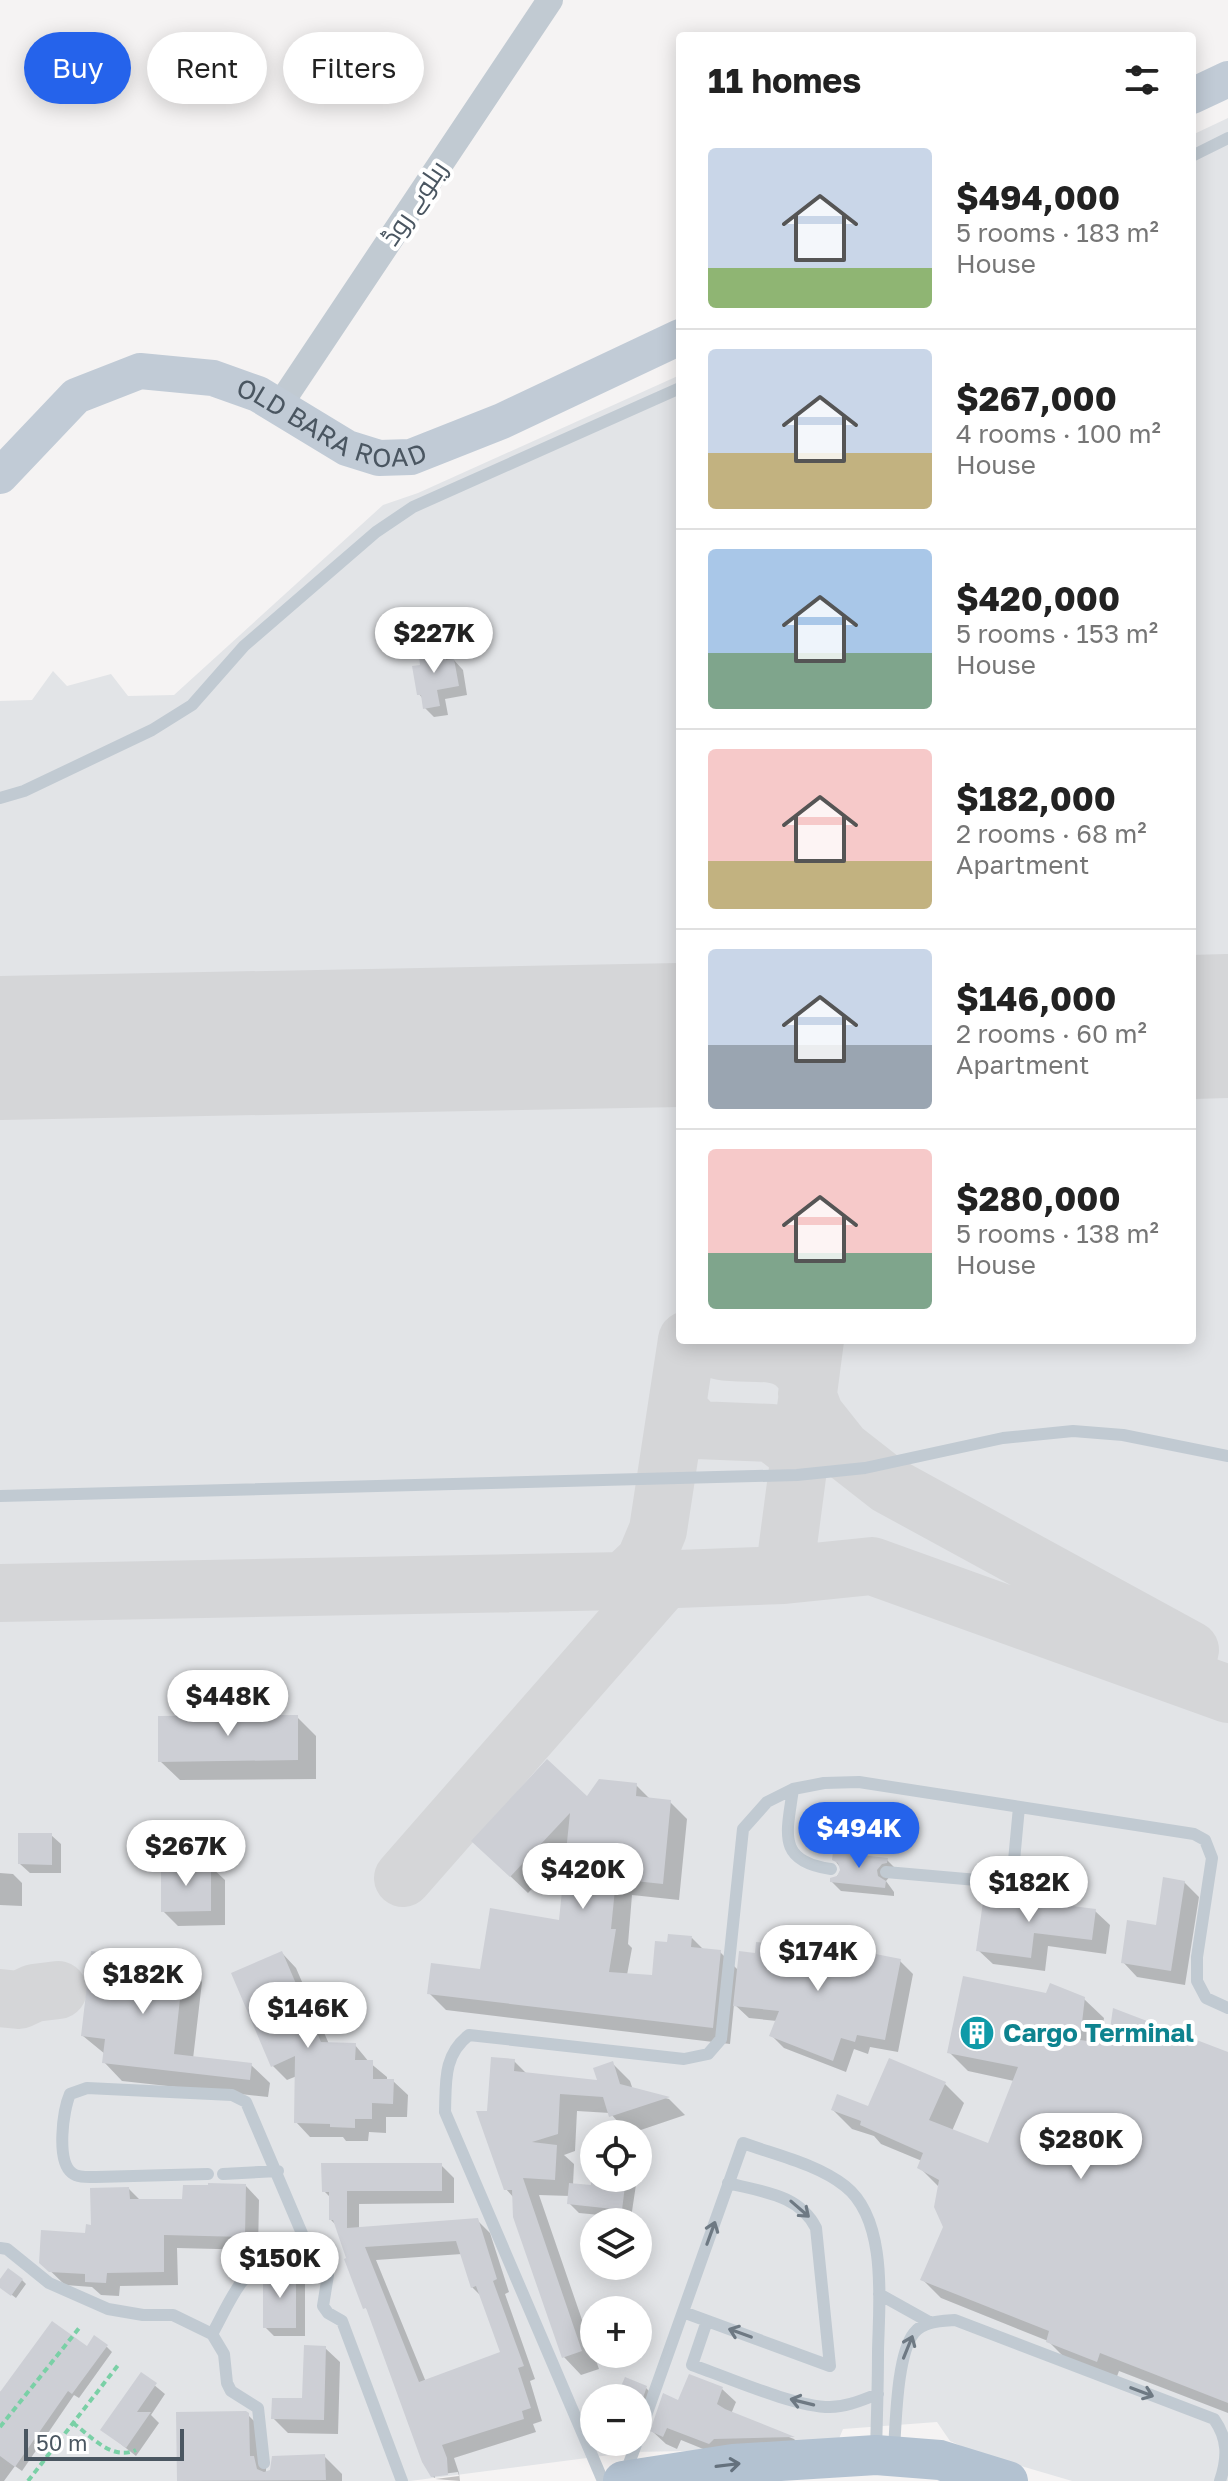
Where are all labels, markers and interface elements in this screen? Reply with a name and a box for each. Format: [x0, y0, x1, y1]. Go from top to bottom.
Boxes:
chip: Buy [24, 32, 131, 104]
chip: Rent [147, 32, 267, 104]
chip: Filters [283, 32, 424, 104]
icon: filters [1120, 58, 1164, 102]
text: 11 homes [708, 60, 861, 100]
street label: ریلوے روڈ [374, 154, 453, 251]
text: $494,000 [956, 177, 1120, 217]
icon: home [772, 180, 868, 276]
text: 5 rooms · 183 m² [956, 217, 1159, 248]
text: House [956, 248, 1036, 279]
street label: OLD BARA ROAD [233, 372, 431, 473]
text: $267,000 [956, 378, 1117, 418]
icon: home [772, 381, 868, 477]
text: 4 rooms · 100 m² [956, 418, 1161, 449]
text: House [956, 449, 1036, 480]
text: $420,000 [956, 578, 1120, 618]
icon: home [772, 581, 868, 677]
pin: $227K [378, 607, 490, 675]
text: $227K [393, 617, 475, 648]
text: 5 rooms · 153 m² [956, 618, 1158, 649]
text: House [956, 649, 1036, 680]
text: $182,000 [956, 778, 1116, 818]
icon: home [772, 781, 868, 877]
text: 2 rooms · 68 m² [956, 818, 1147, 849]
text: Apartment [956, 849, 1089, 880]
text: $146,000 [956, 978, 1116, 1018]
icon: home [772, 981, 868, 1077]
text: 2 rooms · 60 m² [956, 1018, 1147, 1049]
text: Apartment [956, 1049, 1089, 1080]
text: $280,000 [956, 1178, 1121, 1218]
icon: home [772, 1181, 868, 1277]
text: 5 rooms · 138 m² [956, 1218, 1159, 1249]
text: House [956, 1249, 1036, 1280]
pin: $448K [172, 1670, 284, 1738]
text: $448K [185, 1680, 271, 1711]
pin: $494K [803, 1802, 915, 1870]
text: $494K [816, 1812, 902, 1843]
pin: $267K [130, 1820, 242, 1888]
text: $267K [145, 1830, 227, 1861]
pin: $420K [527, 1843, 639, 1911]
text: $420K [540, 1853, 626, 1884]
pin: $182K [973, 1856, 1085, 1924]
text: $182K [988, 1866, 1070, 1897]
pin: $174K [762, 1925, 874, 1993]
text: $174K [778, 1935, 858, 1966]
pin: $182K [87, 1948, 199, 2016]
text: $182K [102, 1958, 184, 1989]
pin: $146K [252, 1982, 364, 2050]
text: $146K [267, 1992, 349, 2023]
building icon: Cargo Terminal [958, 2014, 996, 2052]
place label: Cargo Terminal [1003, 2017, 1194, 2048]
pin: $280K [1025, 2113, 1137, 2181]
map controls [580, 2120, 652, 2456]
button: locate [580, 2120, 652, 2192]
text: $280K [1038, 2123, 1124, 2154]
one-way arrow [790, 2200, 810, 2218]
button: layers [580, 2208, 652, 2280]
one-way arrow [704, 2221, 719, 2246]
pin: $150K [224, 2232, 336, 2300]
text: $150K [239, 2242, 321, 2273]
button: + [580, 2296, 652, 2368]
one-way arrow [728, 2325, 753, 2339]
one-way arrow [902, 2335, 916, 2360]
button: − [580, 2384, 652, 2456]
one-way arrow [1129, 2386, 1154, 2400]
one-way arrow [790, 2393, 816, 2408]
scale bar [24, 2425, 184, 2461]
text: 50 m [36, 2429, 87, 2456]
one-way arrow [715, 2457, 740, 2472]

